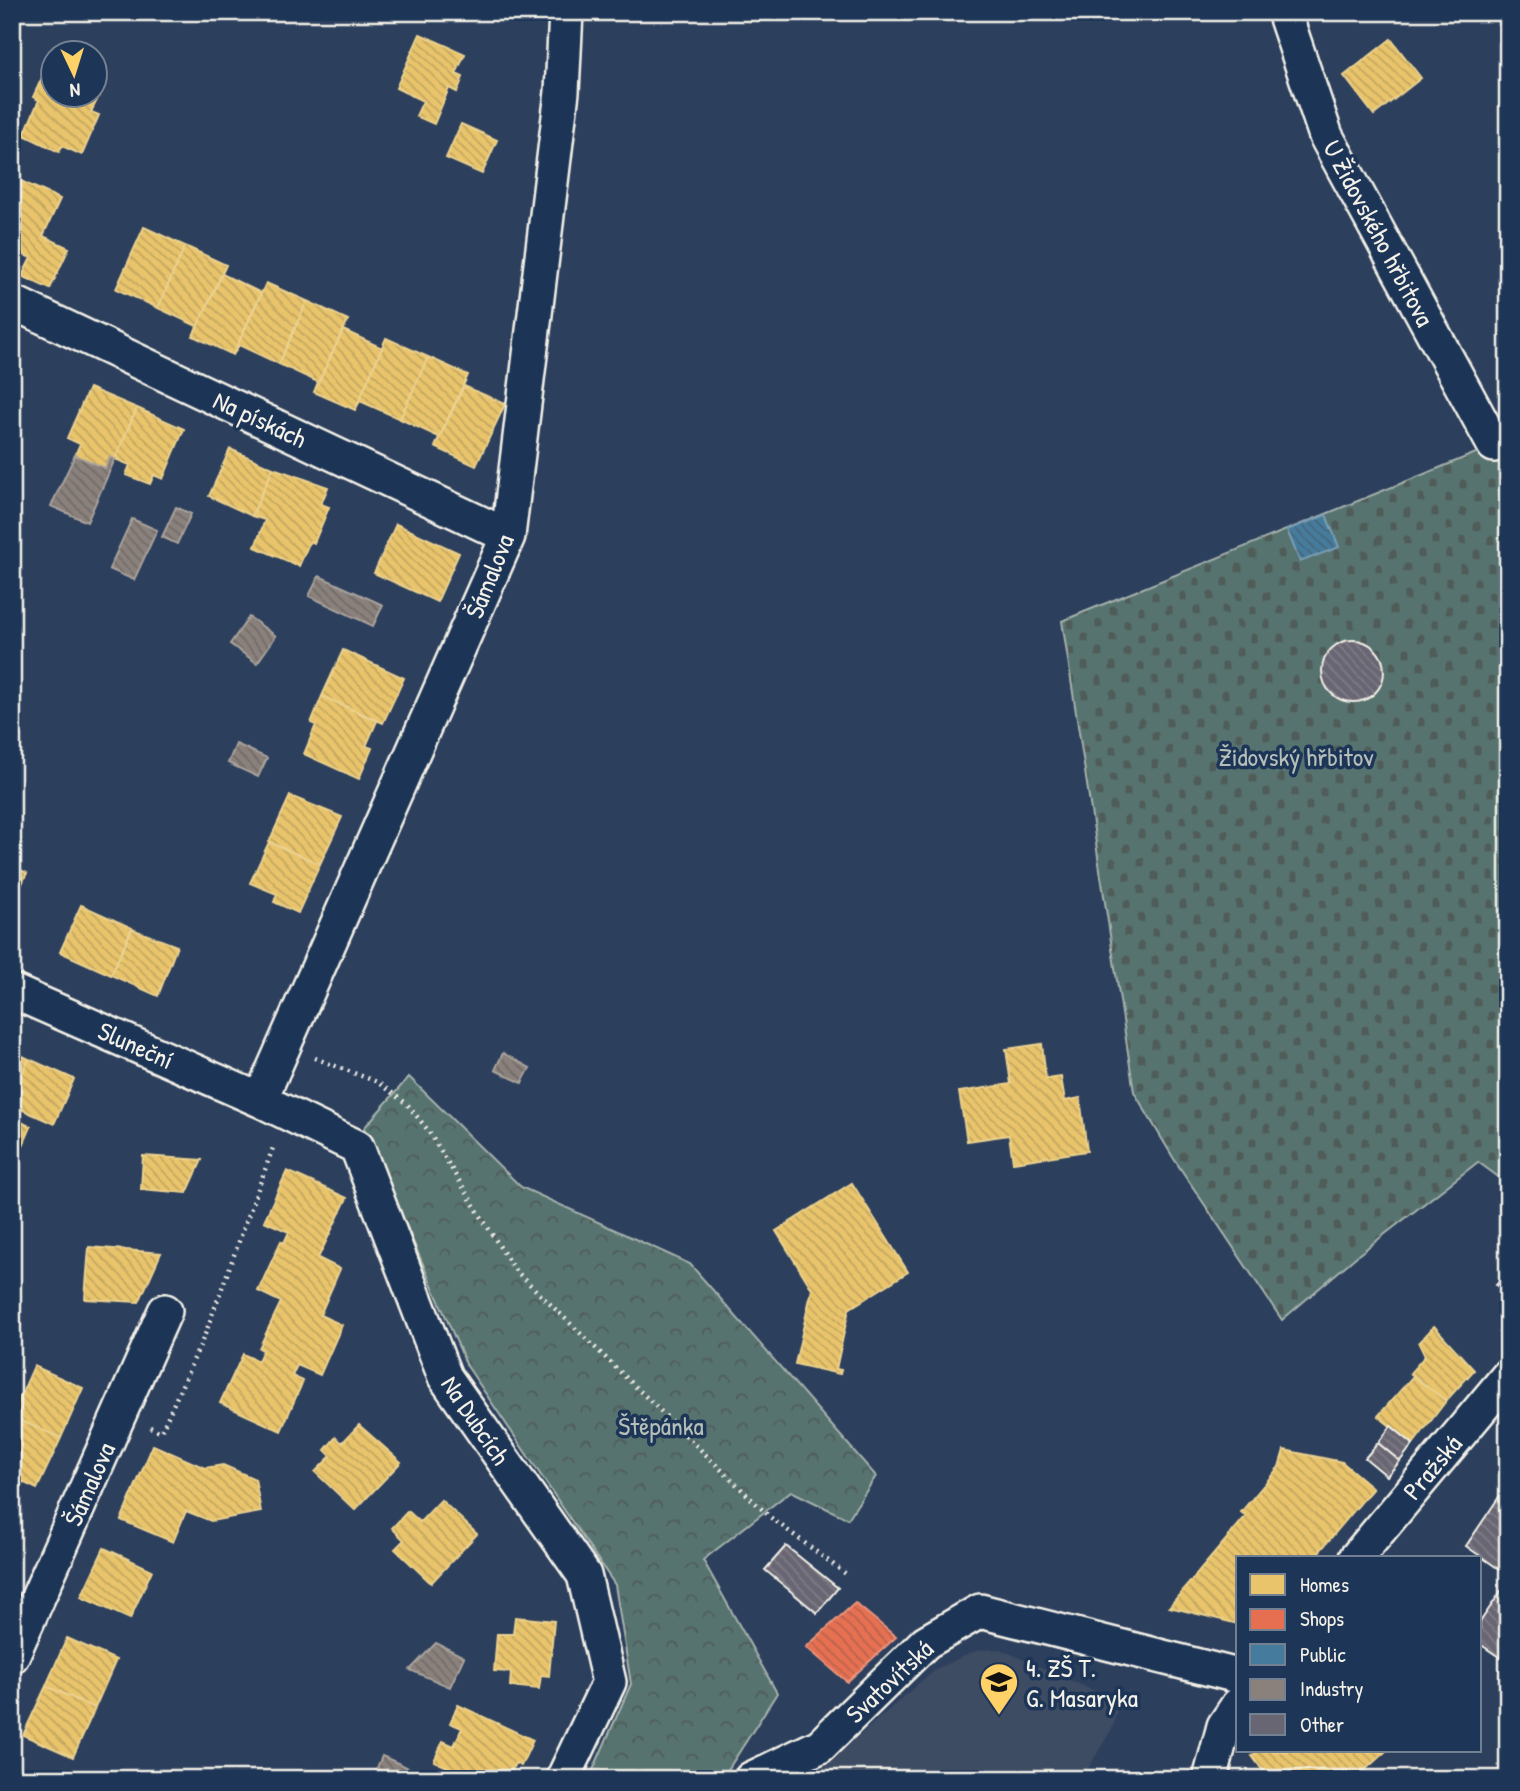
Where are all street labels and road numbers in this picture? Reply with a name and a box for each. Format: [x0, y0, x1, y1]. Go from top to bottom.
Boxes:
street label: U Židovského hřbitova [1315, 134, 1443, 332]
street label: Na pískách [208, 382, 312, 456]
street label: Šámalova [456, 529, 522, 623]
street label: Sluneční [93, 1013, 179, 1077]
street label: Na Dubcích [433, 1369, 519, 1471]
street label: Pražská [1395, 1427, 1469, 1507]
street label: Šámalova [55, 1437, 123, 1531]
street label: Svatovítská [838, 1631, 940, 1731]

